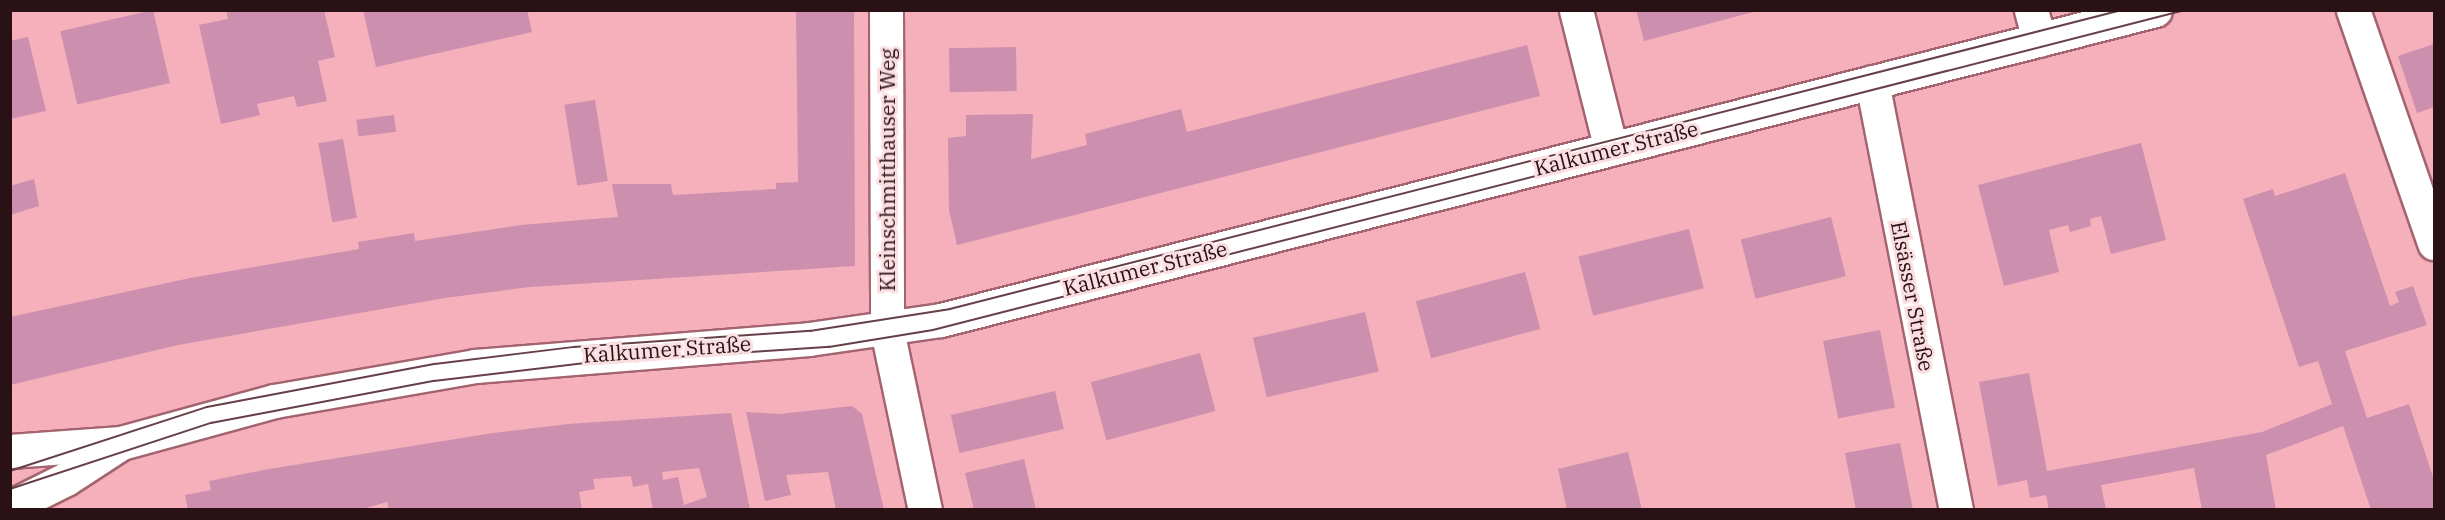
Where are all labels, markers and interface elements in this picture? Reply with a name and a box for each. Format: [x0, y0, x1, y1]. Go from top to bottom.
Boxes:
street label: Kleinschmitthauser Weg [874, 48, 900, 292]
street label: Kalkumer Straße [1531, 115, 1701, 181]
street label: Elsässer Straße [1886, 219, 1940, 373]
street label: Kalkumer Straße [1060, 235, 1230, 301]
street label: Kalkumer Straße [582, 331, 752, 367]

